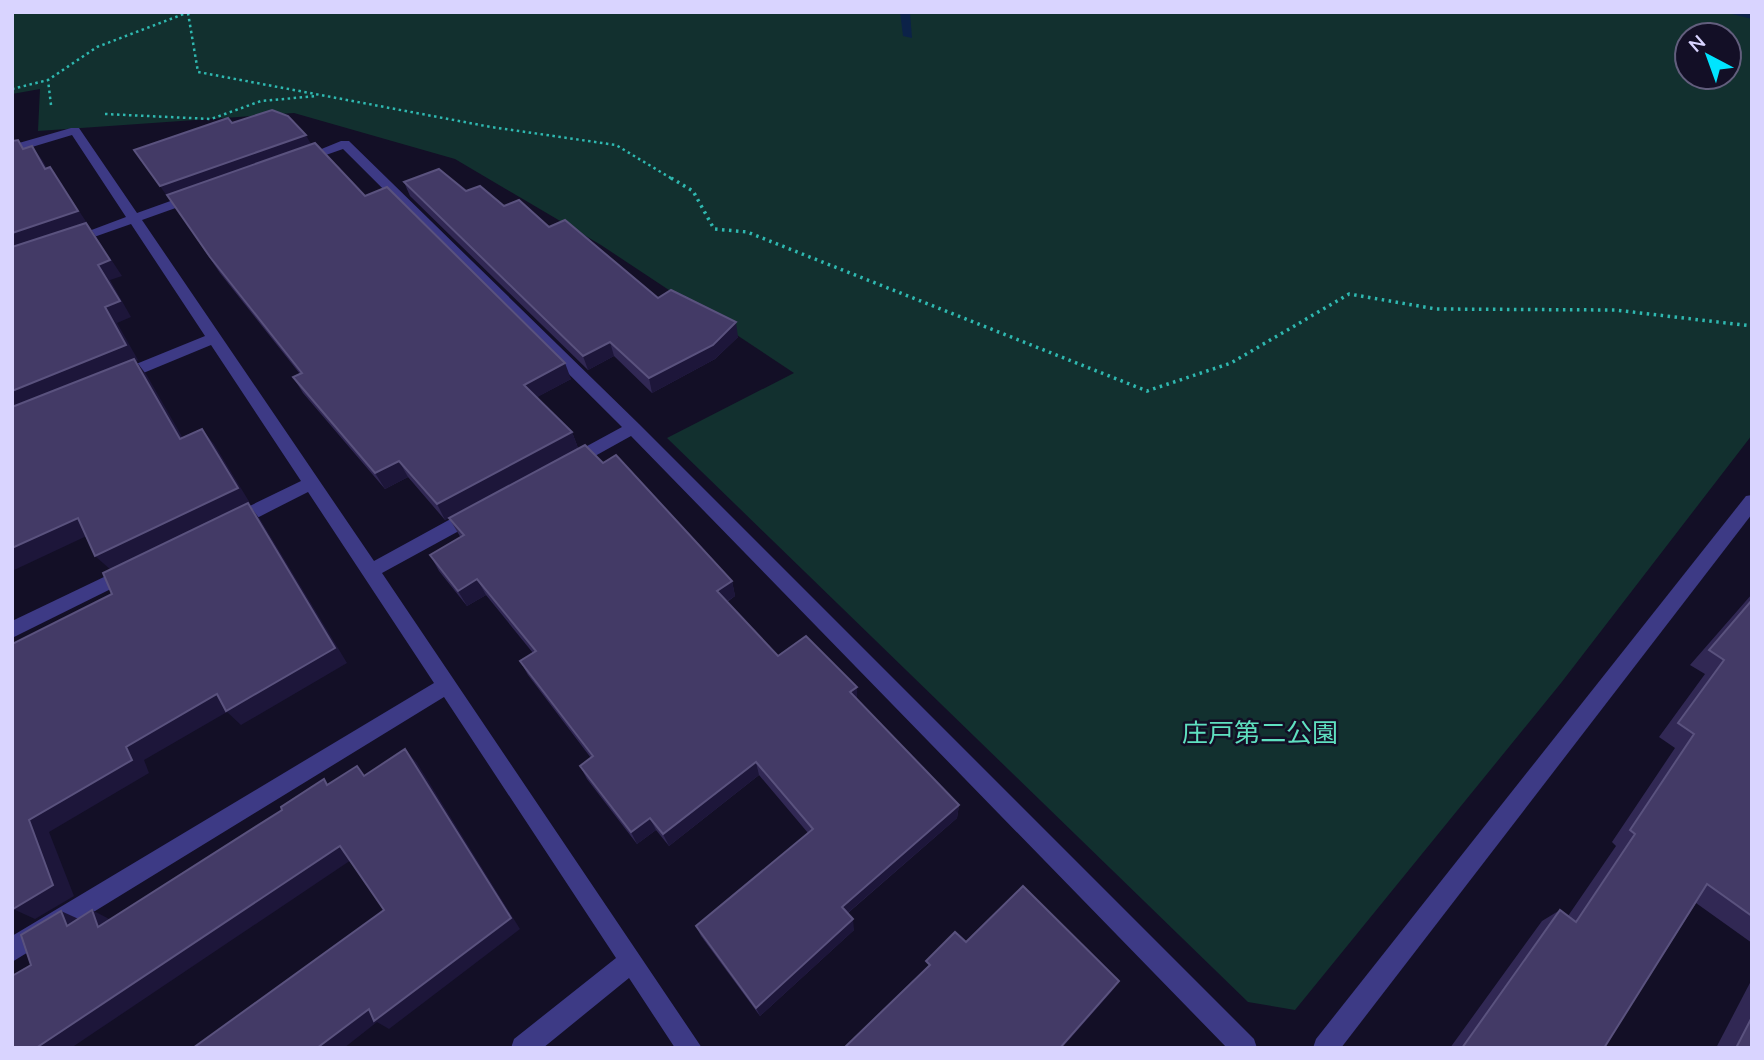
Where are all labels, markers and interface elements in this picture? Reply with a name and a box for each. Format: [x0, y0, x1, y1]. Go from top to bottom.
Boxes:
north arrow [1673, 21, 1743, 91]
text: N [1684, 29, 1710, 57]
park label: 庄戸第二公園 [1182, 716, 1338, 749]

